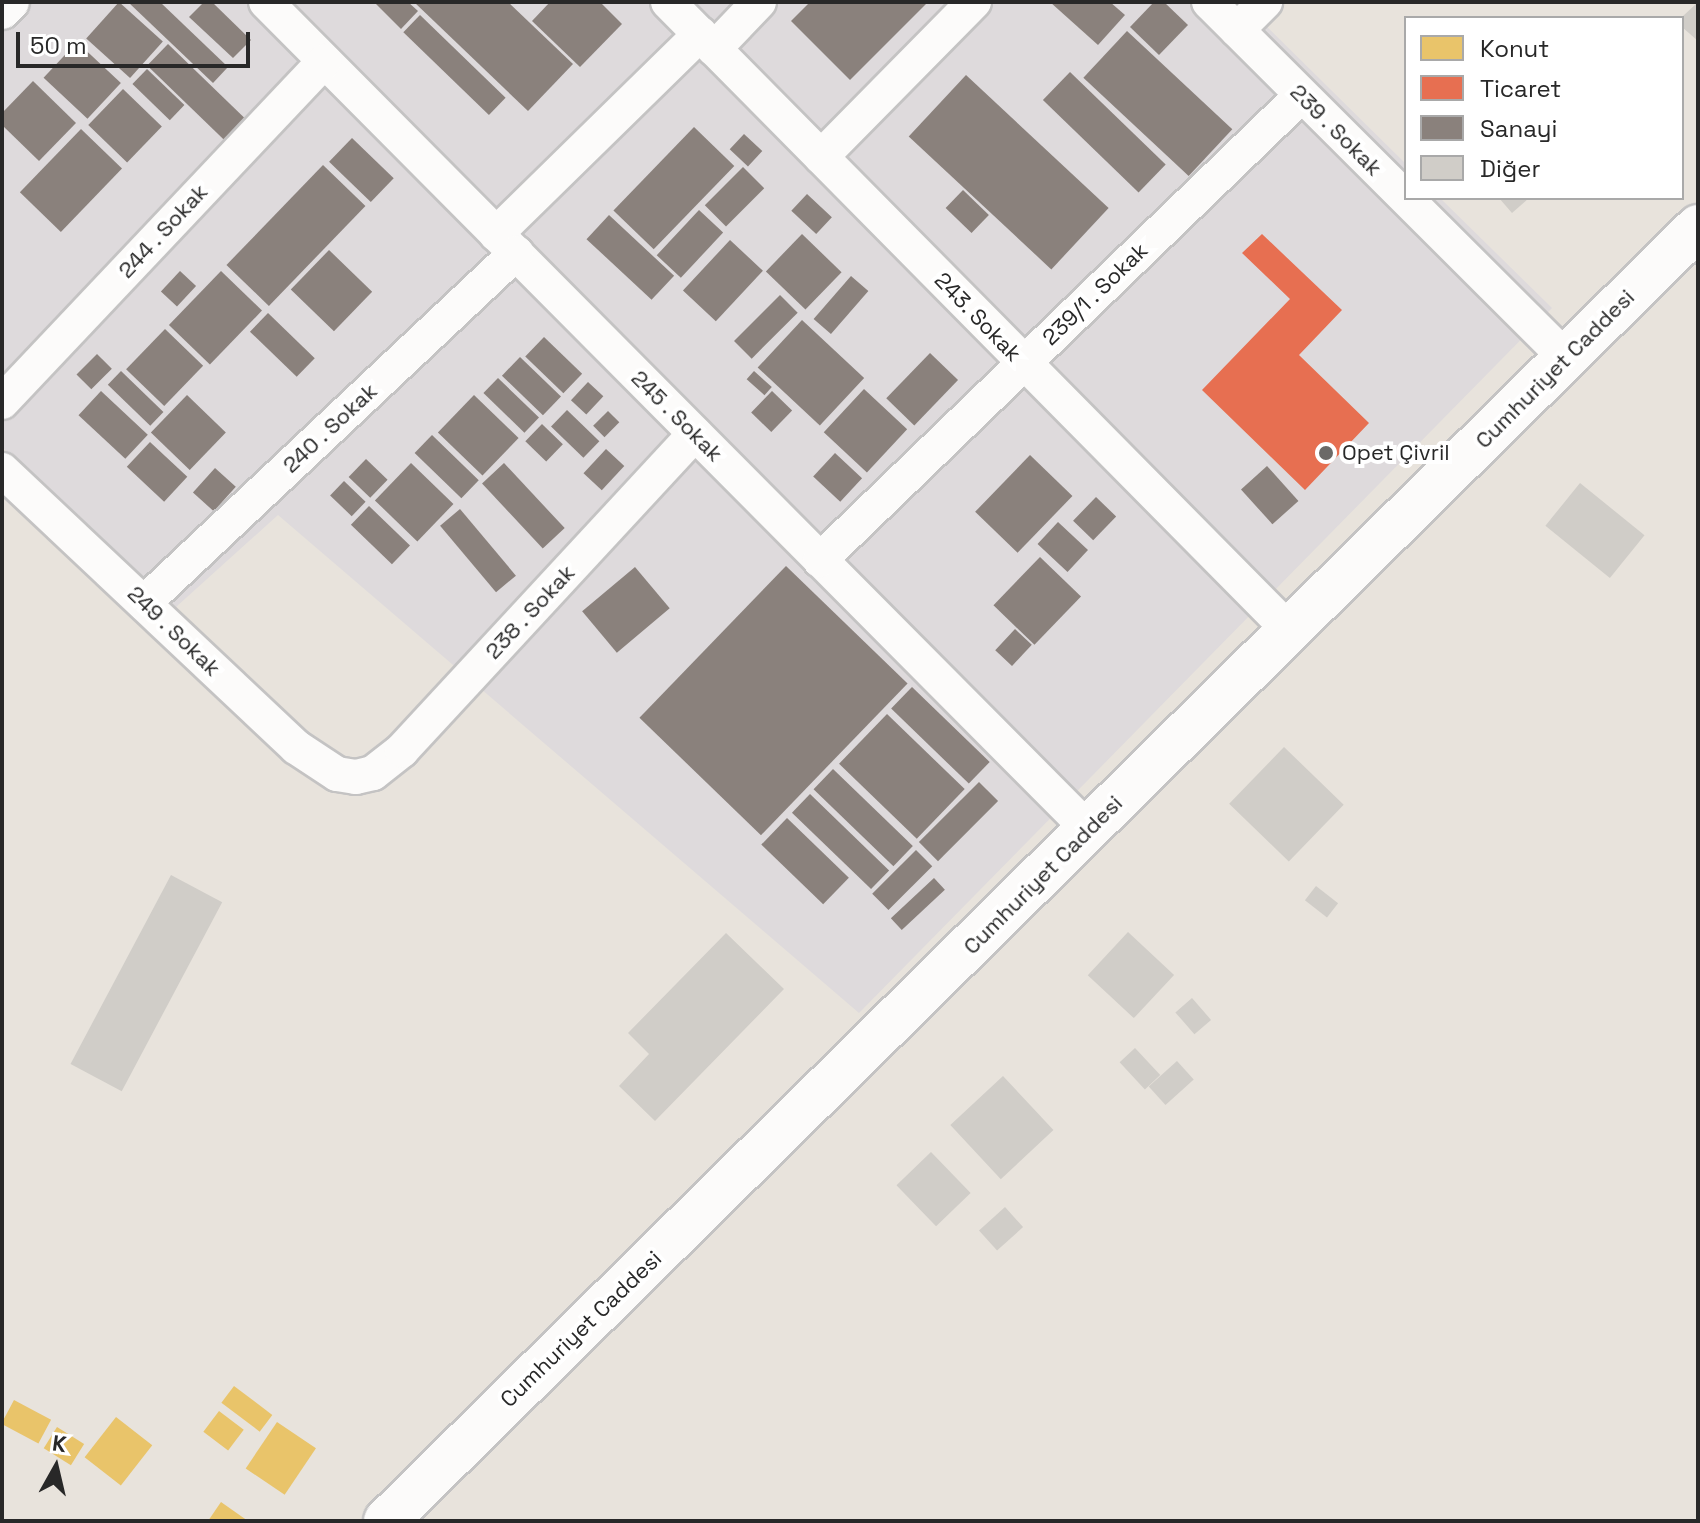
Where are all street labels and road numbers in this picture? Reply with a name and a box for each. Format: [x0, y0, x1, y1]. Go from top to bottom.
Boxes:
street label: 239 . Sokak [1284, 78, 1388, 182]
street label: 244 . Sokak [112, 178, 214, 284]
street label: 239/1 . Sokak [1036, 237, 1154, 351]
street label: 243. Sokak [929, 267, 1027, 367]
street label: Cumhuriyet Caddesi [1470, 284, 1640, 454]
street label: 245 . Sokak [625, 364, 729, 468]
street label: 240 . Sokak [277, 377, 383, 479]
street label: 238 . Sokak [479, 559, 581, 665]
street label: 249 . Sokak [122, 580, 226, 682]
street label: Cumhuriyet Caddesi [958, 790, 1128, 960]
street label: Cumhuriyet Caddesi [495, 1245, 667, 1413]

